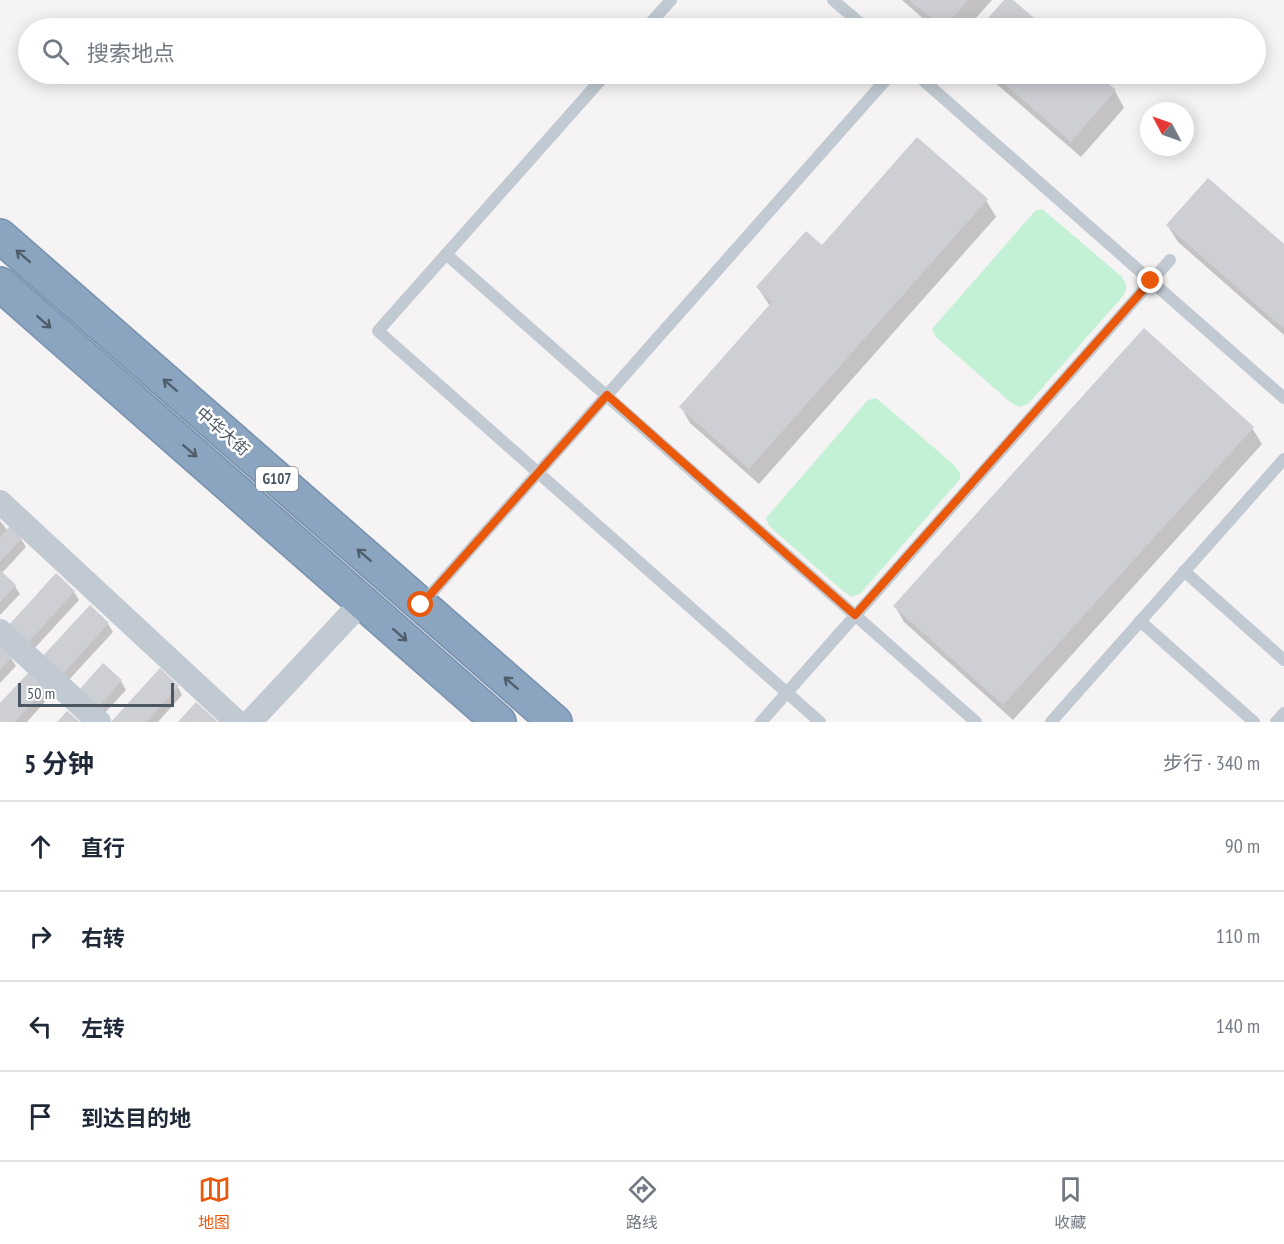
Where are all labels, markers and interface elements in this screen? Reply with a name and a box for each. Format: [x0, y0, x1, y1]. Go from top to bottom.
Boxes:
search box [18, 18, 1266, 84]
icon: search [39, 35, 72, 68]
text: 搜索地点 [87, 39, 175, 67]
north arrow [1140, 102, 1194, 156]
one-way arrow [16, 250, 32, 264]
route end [1137, 267, 1163, 293]
one-way arrow [36, 315, 51, 329]
one-way arrow [163, 378, 178, 392]
street label: 中华大街 [192, 402, 254, 460]
one-way arrow [183, 444, 198, 458]
road number: G107 [256, 467, 298, 491]
one-way arrow [357, 548, 372, 562]
route start [407, 591, 433, 617]
one-way arrow [392, 628, 407, 642]
one-way arrow [503, 677, 519, 690]
scale bar [18, 680, 174, 708]
text: 50 m [27, 683, 55, 703]
text: 5 分钟 [24, 747, 94, 780]
text: 步行 · 340 m [1163, 750, 1260, 776]
icon: ahead [24, 830, 57, 863]
text: 90 m [1225, 833, 1260, 859]
text: 直行 [81, 834, 125, 862]
icon: right [24, 920, 57, 953]
text: 110 m [1216, 923, 1260, 949]
text: 右转 [81, 924, 125, 952]
icon: left [24, 1010, 57, 1043]
text: 140 m [1216, 1013, 1260, 1039]
text: 左转 [81, 1014, 125, 1042]
icon: arrive [24, 1100, 57, 1133]
text: 到达目的地 [81, 1104, 191, 1132]
tab: 地图 [198, 1173, 231, 1233]
tab: 路线 [626, 1173, 659, 1233]
tab: 收藏 [1054, 1173, 1087, 1233]

